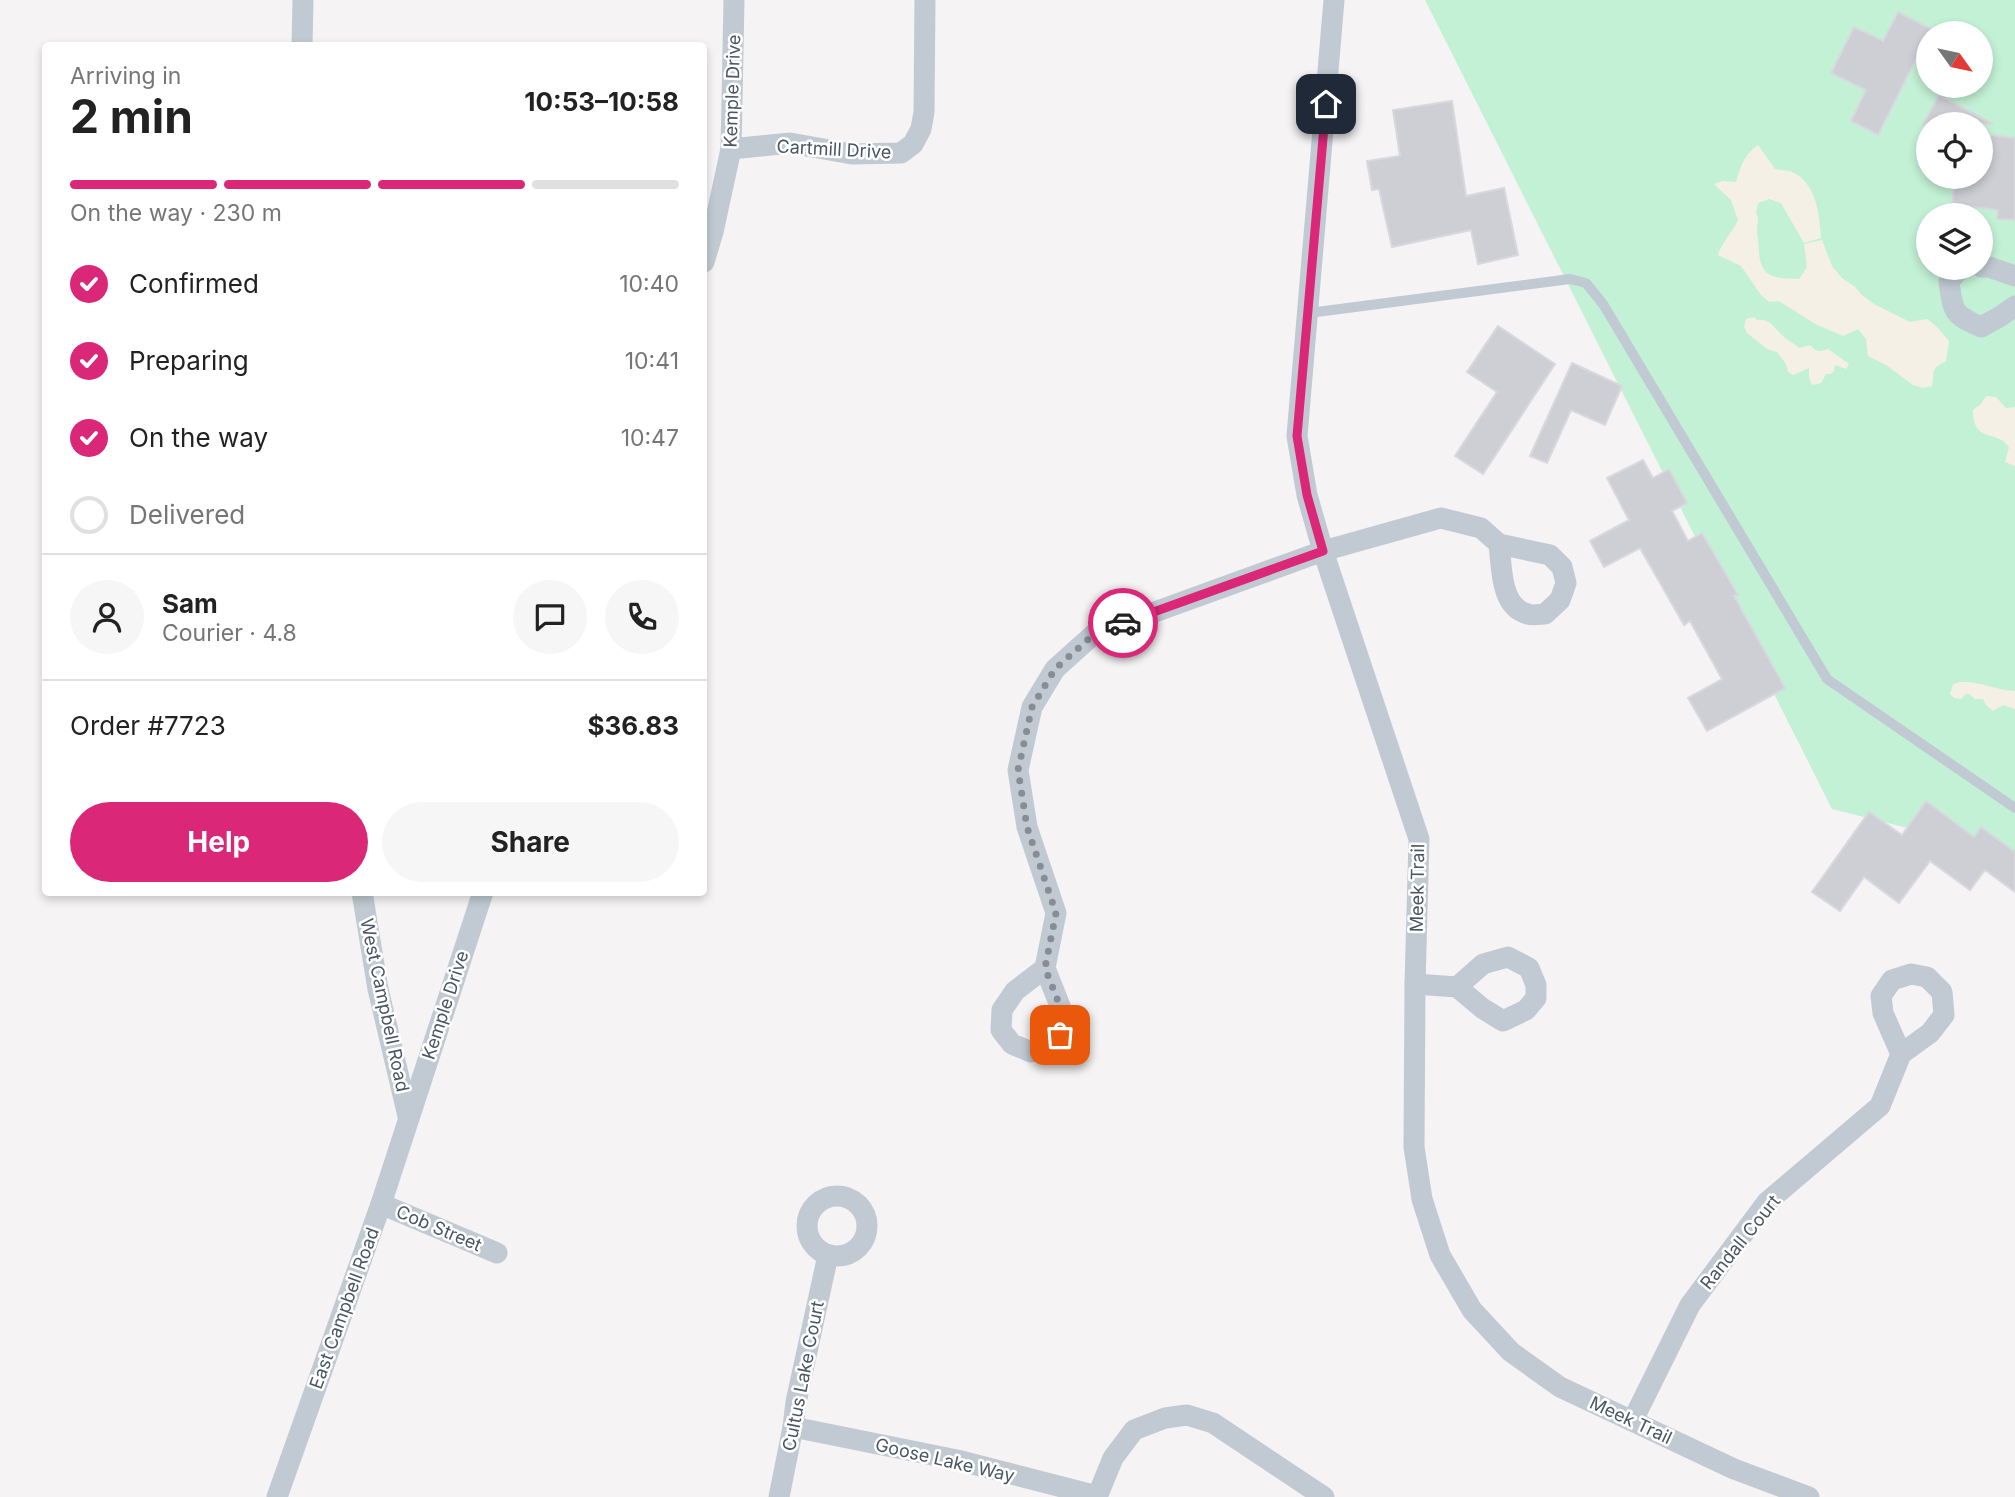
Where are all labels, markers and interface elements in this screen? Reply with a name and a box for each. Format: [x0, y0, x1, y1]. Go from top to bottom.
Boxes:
north arrow [1916, 21, 1993, 98]
map controls [1916, 21, 1993, 280]
street label: Kemple Drive [720, 34, 744, 148]
text: Arriving in [70, 62, 181, 90]
pin [1296, 74, 1356, 134]
icon: home [1307, 85, 1345, 123]
text: 10:53–10:58 [524, 86, 679, 117]
text: 2 min [70, 88, 193, 144]
button: locate [1916, 112, 1993, 189]
street label: Cartmill Drive [776, 136, 892, 162]
text: On the way · 230 m [70, 199, 282, 227]
button: layers [1916, 203, 1993, 280]
icon: check [70, 265, 108, 303]
text: Confirmed [129, 268, 259, 299]
text: 10:40 [619, 270, 679, 298]
icon: check [70, 342, 108, 380]
text: Preparing [129, 345, 249, 376]
text: 10:41 [625, 347, 679, 375]
icon: check [70, 419, 108, 457]
text: On the way [129, 422, 268, 453]
text: 10:47 [621, 424, 679, 452]
text: Delivered [129, 499, 245, 530]
button: person [70, 580, 144, 654]
button: chat [513, 580, 587, 654]
button: phone [605, 580, 679, 654]
text: Sam [162, 588, 218, 619]
courier [1088, 588, 1158, 658]
icon: car [1104, 604, 1142, 642]
text: Courier · 4.8 [162, 619, 297, 647]
text: Order #7723 [70, 710, 226, 741]
text: $36.83 [587, 710, 679, 741]
button: Help [70, 802, 368, 882]
button: Share [382, 802, 679, 882]
street label: Meek Trail [1406, 844, 1428, 932]
street label: West Campbell Road [356, 916, 414, 1094]
street label: Kemple Drive [418, 948, 472, 1062]
pin [1030, 1005, 1090, 1065]
icon: bag [1041, 1016, 1079, 1054]
street label: Randall Court [1696, 1191, 1784, 1293]
street label: Cob Street [393, 1201, 485, 1255]
street label: East Campbell Road [305, 1224, 383, 1392]
street label: Cultus Lake Court [778, 1299, 828, 1453]
street label: Meek Trail [1587, 1392, 1675, 1448]
street label: Goose Lake Way [873, 1434, 1017, 1486]

